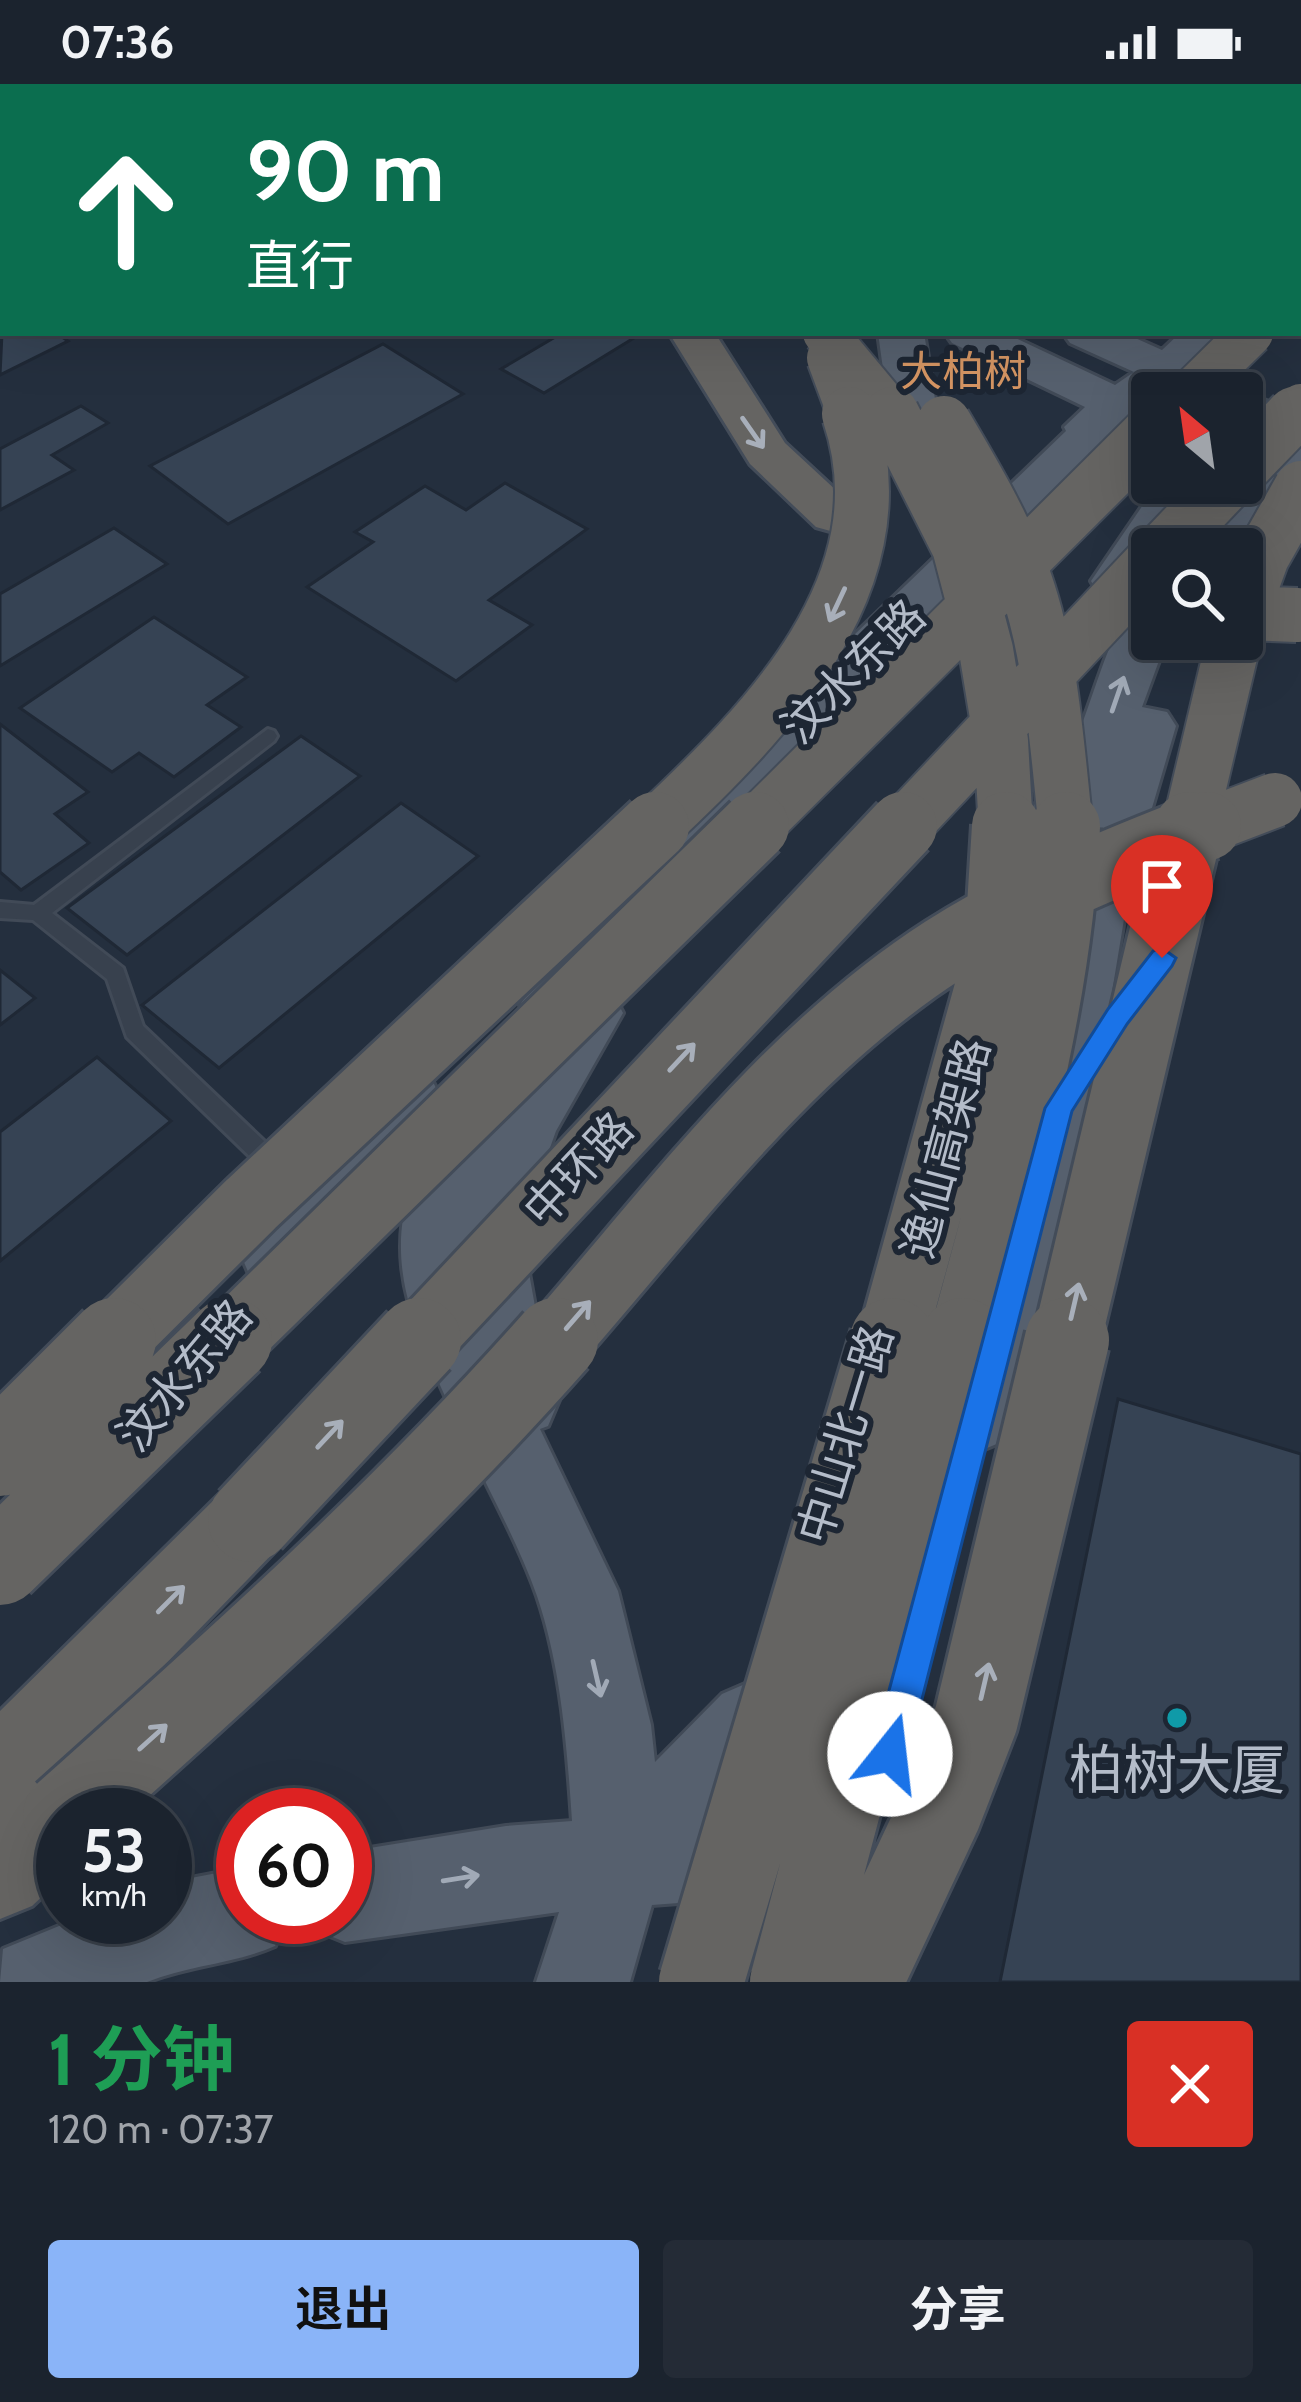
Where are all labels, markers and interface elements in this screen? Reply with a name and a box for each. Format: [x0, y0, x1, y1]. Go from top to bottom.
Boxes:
text: 07:36 [60, 15, 174, 69]
text: 90 m [246, 120, 444, 222]
icon: ahead [48, 132, 204, 288]
text: 直行 [246, 233, 354, 299]
district label: 大柏树 [900, 345, 1026, 397]
north arrow [1131, 372, 1263, 504]
map controls [1131, 372, 1263, 660]
one-way arrow [740, 416, 765, 449]
button: search [1131, 528, 1263, 660]
one-way arrow [824, 586, 846, 622]
street label: 汶水东路 [770, 588, 936, 754]
one-way arrow [1108, 676, 1130, 714]
pin [1111, 835, 1213, 958]
icon: arrive [1129, 853, 1195, 919]
street label: 逸仙高架路 [890, 1032, 1000, 1264]
one-way arrow [668, 1043, 696, 1073]
street label: 中环路 [512, 1101, 644, 1237]
one-way arrow [1065, 1283, 1087, 1321]
street label: 汶水东路 [105, 1289, 263, 1461]
one-way arrow [564, 1300, 591, 1330]
street label: 中山北一路 [786, 1319, 904, 1549]
one-way arrow [315, 1420, 343, 1450]
one-way arrow [156, 1586, 185, 1614]
one-way arrow [587, 1659, 609, 1697]
one-way arrow [975, 1662, 997, 1700]
position arrow [827, 1691, 953, 1817]
marker: 柏树大厦 [1164, 1705, 1190, 1731]
one-way arrow [137, 1724, 167, 1751]
place label: 柏树大厦 [1069, 1737, 1285, 1803]
speed limit sign: 60 [216, 1788, 372, 1944]
text: 53 [82, 1814, 146, 1887]
one-way arrow [440, 1866, 479, 1889]
text: km/h [81, 1877, 147, 1914]
text: 1 分钟 [48, 2016, 235, 2103]
button: close [1127, 2021, 1253, 2147]
text: 120 m · 07:37 [48, 2105, 273, 2153]
button: 退出 [48, 2240, 639, 2378]
button: 分享 [663, 2240, 1253, 2378]

